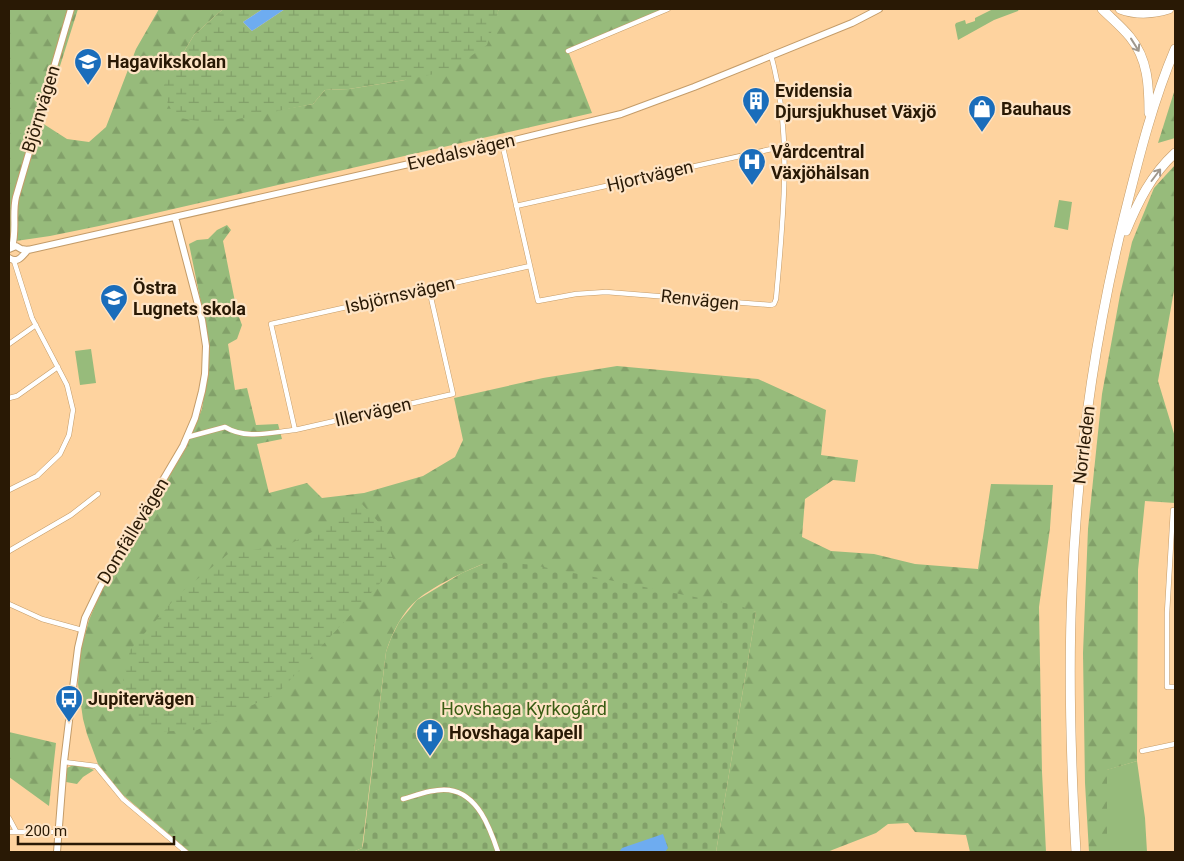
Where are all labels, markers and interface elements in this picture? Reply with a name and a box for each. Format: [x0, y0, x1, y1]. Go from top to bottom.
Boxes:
one-way arrow [1130, 37, 1140, 51]
school or university icon: Hagavikskolan [73, 47, 103, 86]
place label: Hagavikskolan [107, 51, 226, 72]
street label: Björnvägen [17, 63, 64, 155]
place label: Evidensia Djursjukhuset Växjö [775, 80, 936, 122]
building icon: Evidensia Djursjukhuset Växjö [741, 86, 771, 125]
shop icon: Bauhaus [967, 94, 997, 133]
place label: Bauhaus [1001, 98, 1071, 119]
street label: Evedalsvägen [405, 129, 517, 174]
place label: Vårdcentral Växjöhälsan [771, 141, 869, 183]
hospital icon: Vårdcentral Växjöhälsan [737, 147, 767, 186]
street label: Hjortvägen [605, 155, 695, 196]
one-way arrow [1150, 169, 1161, 182]
street label: Isbjörnsvägen [343, 272, 457, 317]
place label: Östra Lugnets skola [133, 277, 246, 319]
school or university icon: Östra Lugnets skola [99, 283, 129, 322]
street label: Renvägen [660, 285, 740, 314]
street label: Illervägen [333, 393, 413, 430]
street label: Norrleden [1068, 405, 1099, 485]
street label: Domfällevägen [93, 474, 172, 588]
bus stop icon: Jupitervägen [54, 684, 84, 723]
place label: Jupitervägen [88, 688, 194, 709]
park label: Hovshaga Kyrkogård [441, 698, 607, 719]
church icon: Hovshaga kapell [415, 718, 445, 757]
place label: Hovshaga kapell [449, 722, 583, 743]
scale bar [18, 814, 174, 846]
text: 200 m [25, 822, 67, 840]

